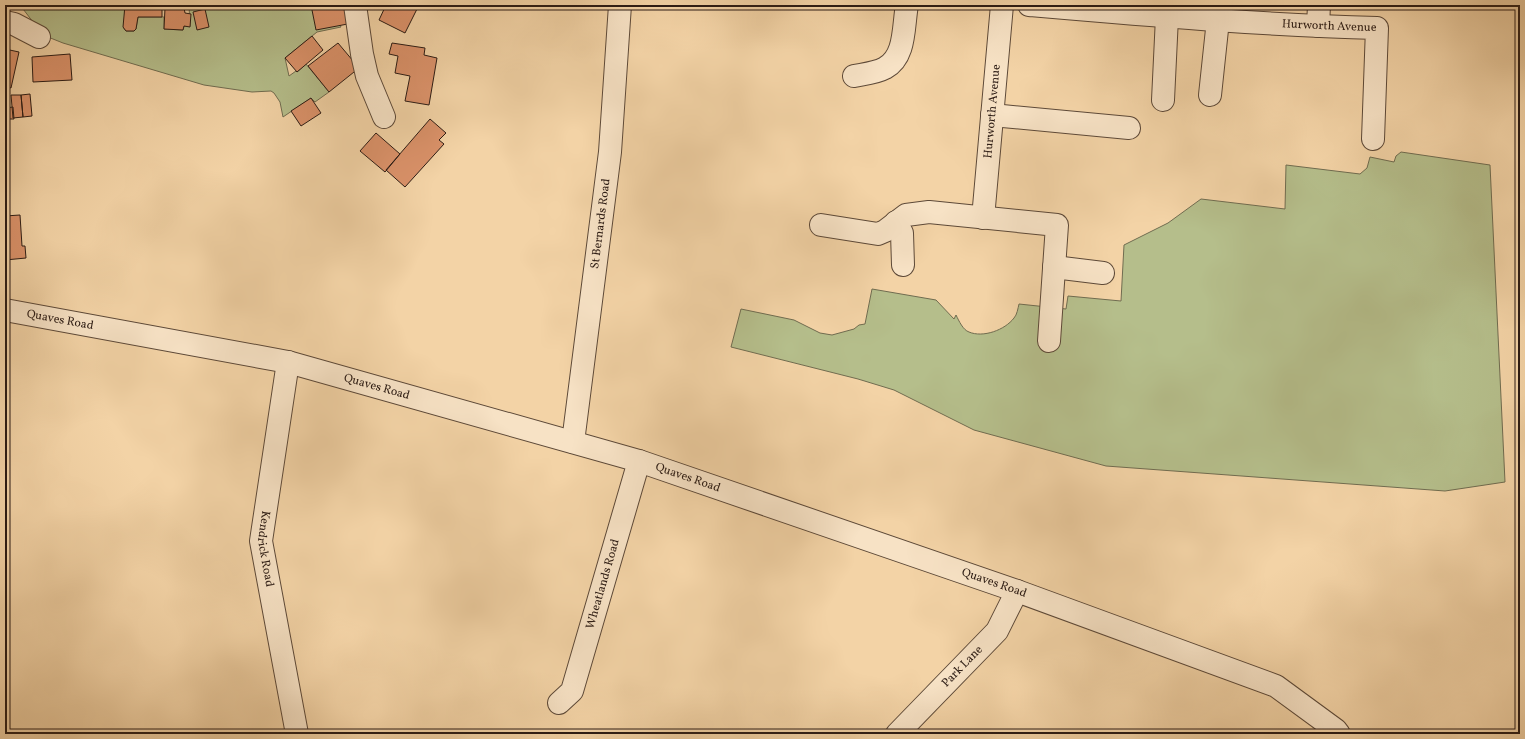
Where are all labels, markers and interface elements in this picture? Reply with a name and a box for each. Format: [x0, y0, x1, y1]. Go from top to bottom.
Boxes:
street label: Hurworth Avenue [1282, 16, 1377, 36]
street label: Hurworth Avenue [980, 63, 1005, 159]
street label: St Bernards Road [587, 177, 615, 270]
street label: Quaves Road [25, 306, 95, 334]
street label: Quaves Road [342, 370, 412, 404]
street label: Quaves Road [653, 459, 723, 496]
street label: Kendrick Road [253, 510, 277, 588]
street label: Wheatlands Road [582, 537, 624, 631]
street label: Quaves Road [960, 565, 1029, 602]
street label: Park Lane [938, 642, 987, 691]

